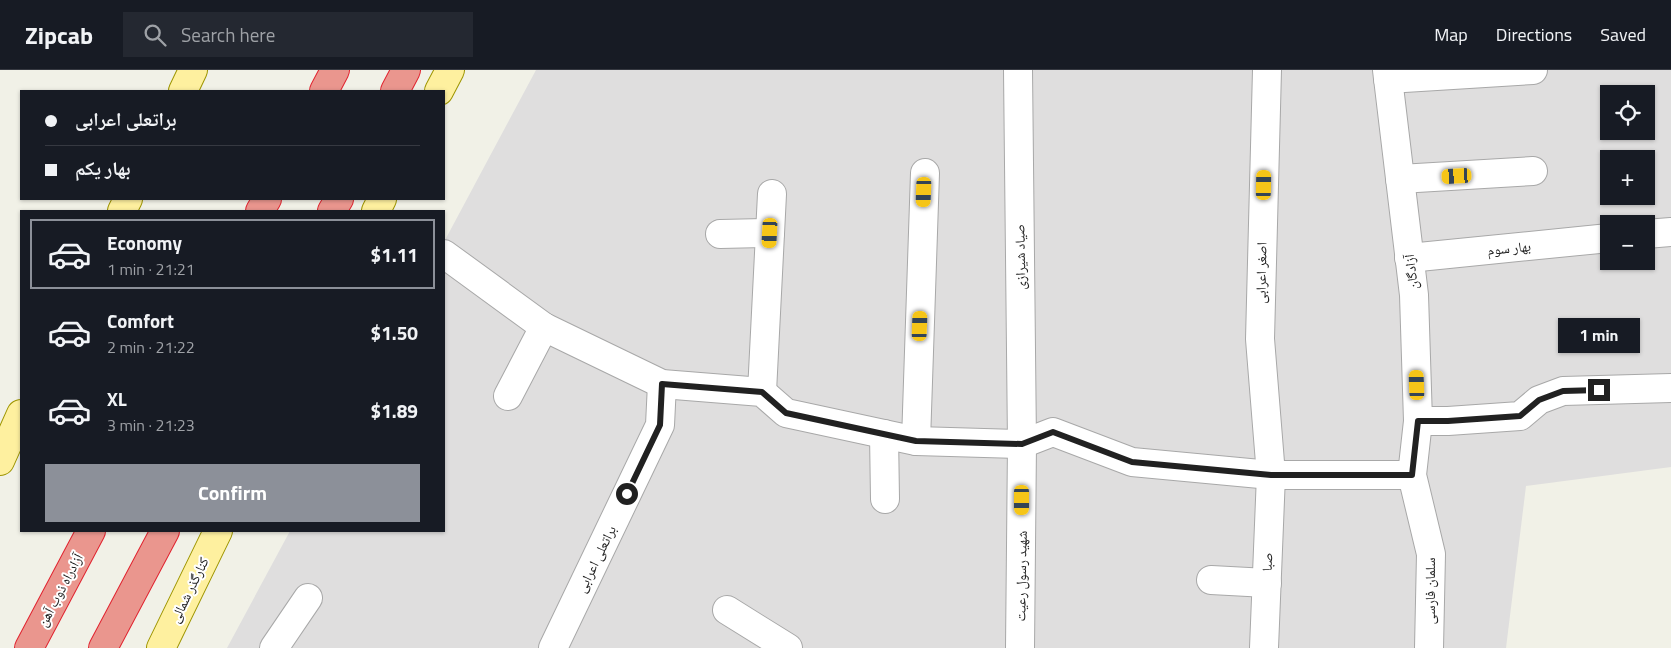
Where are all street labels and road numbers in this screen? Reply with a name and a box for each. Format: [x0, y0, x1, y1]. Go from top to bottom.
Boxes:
street label: صیاد شیرازی [1008, 224, 1031, 290]
street label: بهار سوم [1486, 235, 1532, 260]
street label: اصغر اعرابی [1249, 242, 1272, 304]
street label: آزادگان [1398, 253, 1423, 291]
street label: براتعلی اعرابی [570, 521, 621, 596]
street label: شهید رسول رعیت [1009, 530, 1032, 622]
street label: آزادراه ذوب آهن [31, 549, 88, 630]
street label: صبا [1256, 552, 1277, 572]
street label: کنارگذر شمالی [164, 553, 214, 626]
street label: سلمان فارسی [1419, 558, 1440, 624]

